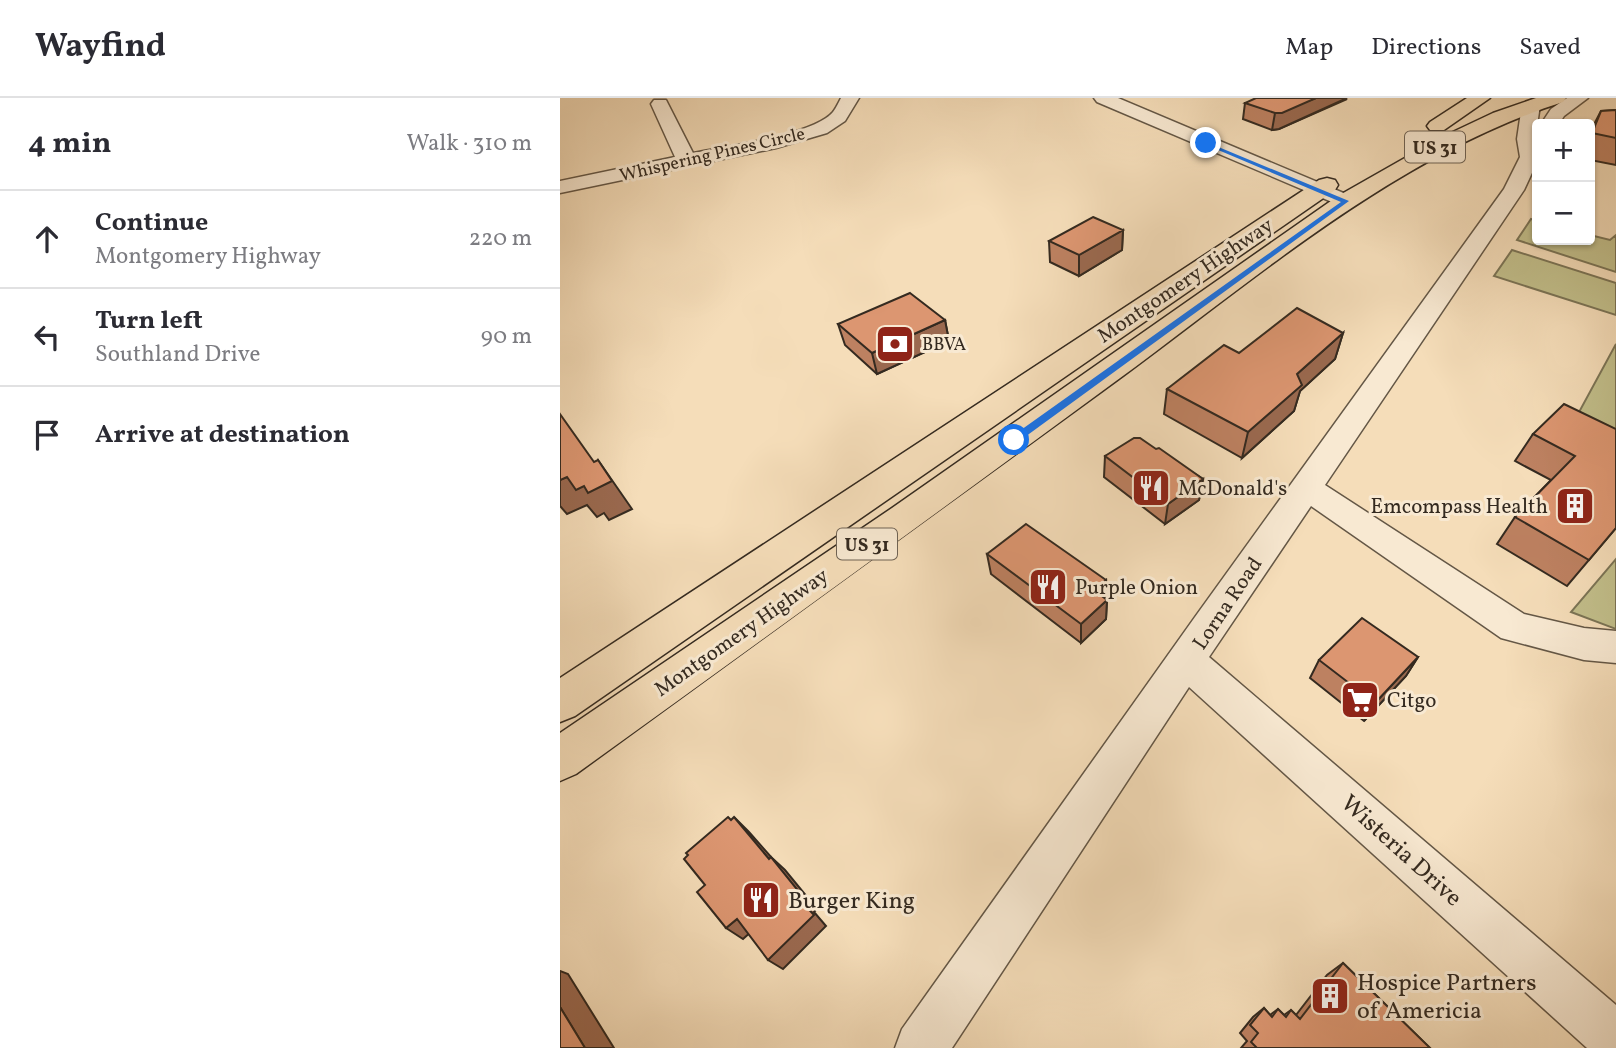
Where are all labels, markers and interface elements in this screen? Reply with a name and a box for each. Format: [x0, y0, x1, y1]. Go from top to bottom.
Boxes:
text: Wayfind [35, 25, 166, 71]
text: Map [1285, 31, 1333, 65]
text: Directions [1371, 31, 1481, 65]
text: Saved [1519, 31, 1581, 65]
map controls [1532, 119, 1595, 245]
button: + [1532, 119, 1595, 182]
street label: Whispering Pines Circle [617, 122, 808, 189]
text: 4 min [28, 123, 112, 165]
route end [1190, 127, 1221, 158]
text: Walk · 310 m [406, 128, 532, 160]
road number: US 31 [1405, 132, 1465, 162]
button: − [1532, 182, 1595, 245]
text: Continue [95, 205, 208, 241]
street label: Montgomery Highway [1092, 211, 1280, 351]
icon: ahead [28, 220, 66, 258]
text: 220 m [469, 223, 532, 255]
text: Montgomery Highway [95, 241, 321, 273]
text: Turn left [95, 303, 203, 339]
icon: left [28, 318, 66, 356]
text: 90 m [481, 321, 532, 353]
bank icon: BBVA [874, 323, 916, 365]
place label: BBVA [922, 333, 967, 358]
text: Southland Drive [95, 339, 261, 371]
icon: arrive [28, 416, 66, 454]
text: Arrive at destination [95, 417, 350, 453]
route start [998, 424, 1029, 455]
restaurant icon: McDonald's [1130, 467, 1172, 509]
place label: McDonald's [1178, 475, 1287, 504]
building icon: Emcompass Health [1554, 485, 1596, 527]
place label: Emcompass Health [1371, 493, 1548, 522]
road number: US 31 [837, 528, 897, 560]
street label: Lorna Road [1186, 552, 1270, 656]
street label: Montgomery Highway [649, 562, 835, 704]
restaurant icon: Purple Onion [1027, 566, 1069, 608]
place label: Purple Onion [1075, 574, 1198, 603]
supermarket icon: Citgo [1339, 679, 1381, 721]
place label: Citgo [1387, 687, 1436, 716]
street label: Wisteria Drive [1332, 788, 1469, 915]
restaurant icon: Burger King [740, 879, 782, 921]
place label: Burger King [788, 885, 915, 919]
place label: Hospice Partners of Americia [1357, 967, 1536, 1029]
building icon: Hospice Partners of Americia [1309, 975, 1351, 1017]

